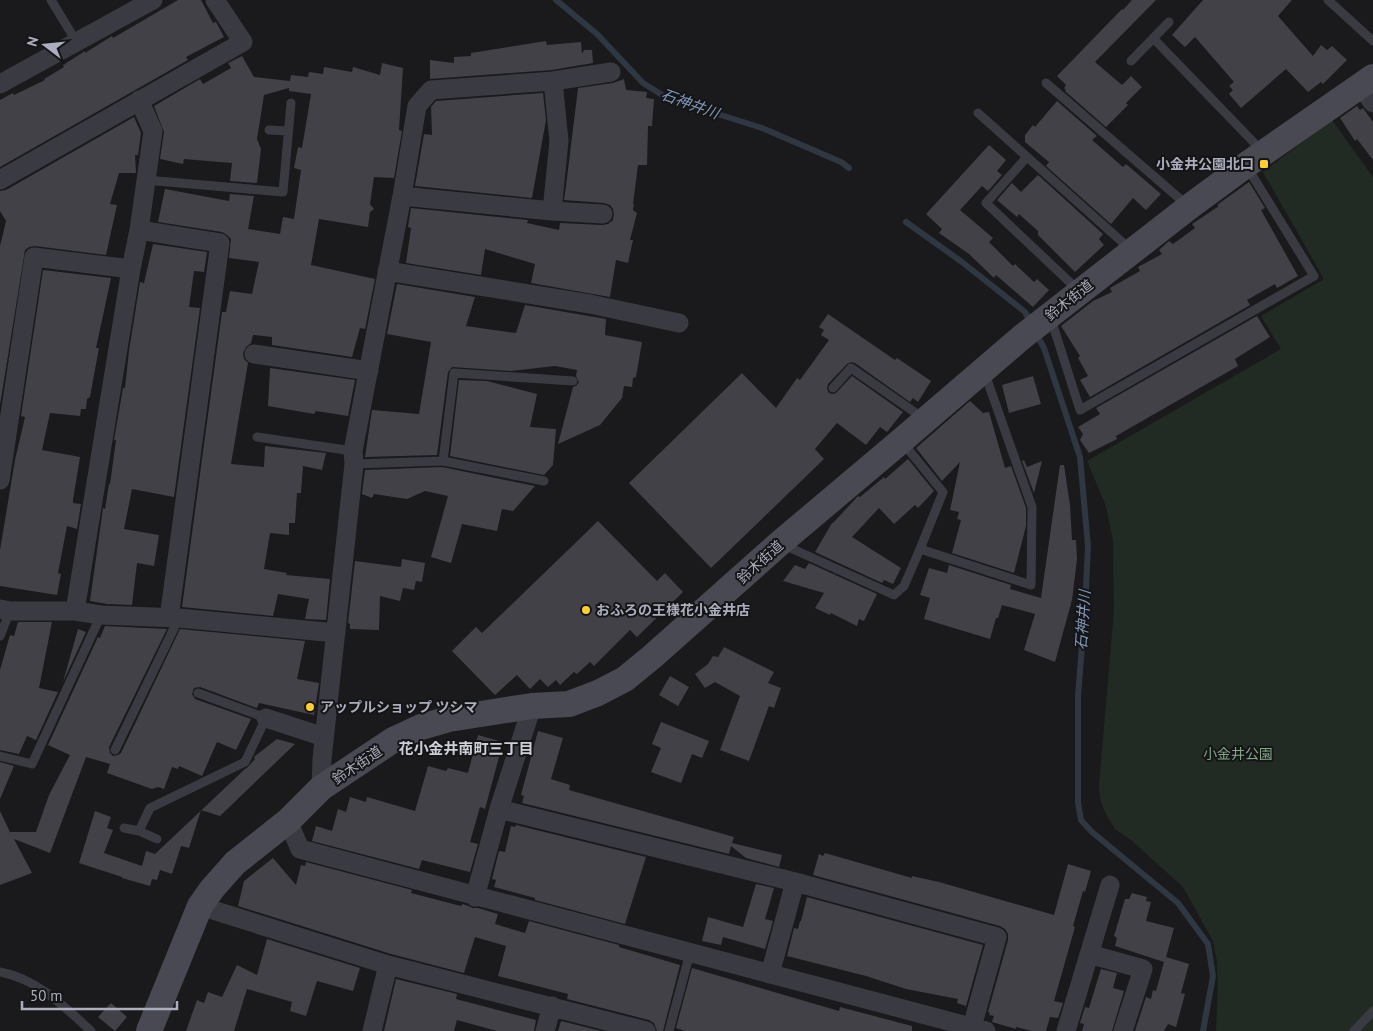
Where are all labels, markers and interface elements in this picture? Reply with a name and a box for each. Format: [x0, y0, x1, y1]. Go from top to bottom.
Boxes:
north arrow [20, 20, 70, 70]
text: N [23, 35, 42, 48]
water label: 石神井川 [659, 84, 723, 123]
place label: 小金井公園北口 [1156, 155, 1254, 173]
marker: 小金井公園北口 [1258, 158, 1270, 170]
street label: 鈴木街道 [1041, 276, 1097, 324]
street label: 鈴木街道 [733, 537, 787, 587]
water label: 石神井川 [1071, 587, 1094, 651]
place label: おふろの王様花小金井店 [596, 601, 750, 619]
marker: おふろの王様花小金井店 [580, 604, 592, 616]
place label: アップルショップ ツシマ [320, 698, 478, 716]
marker: アップルショップ ツシマ [304, 701, 316, 713]
district label: 花小金井南町三丁目 [398, 739, 534, 758]
street label: 鈴木街道 [329, 742, 385, 788]
park label: 小金井公園 [1203, 745, 1273, 763]
scale bar [22, 978, 178, 1010]
text: 50 m [30, 986, 63, 1005]

